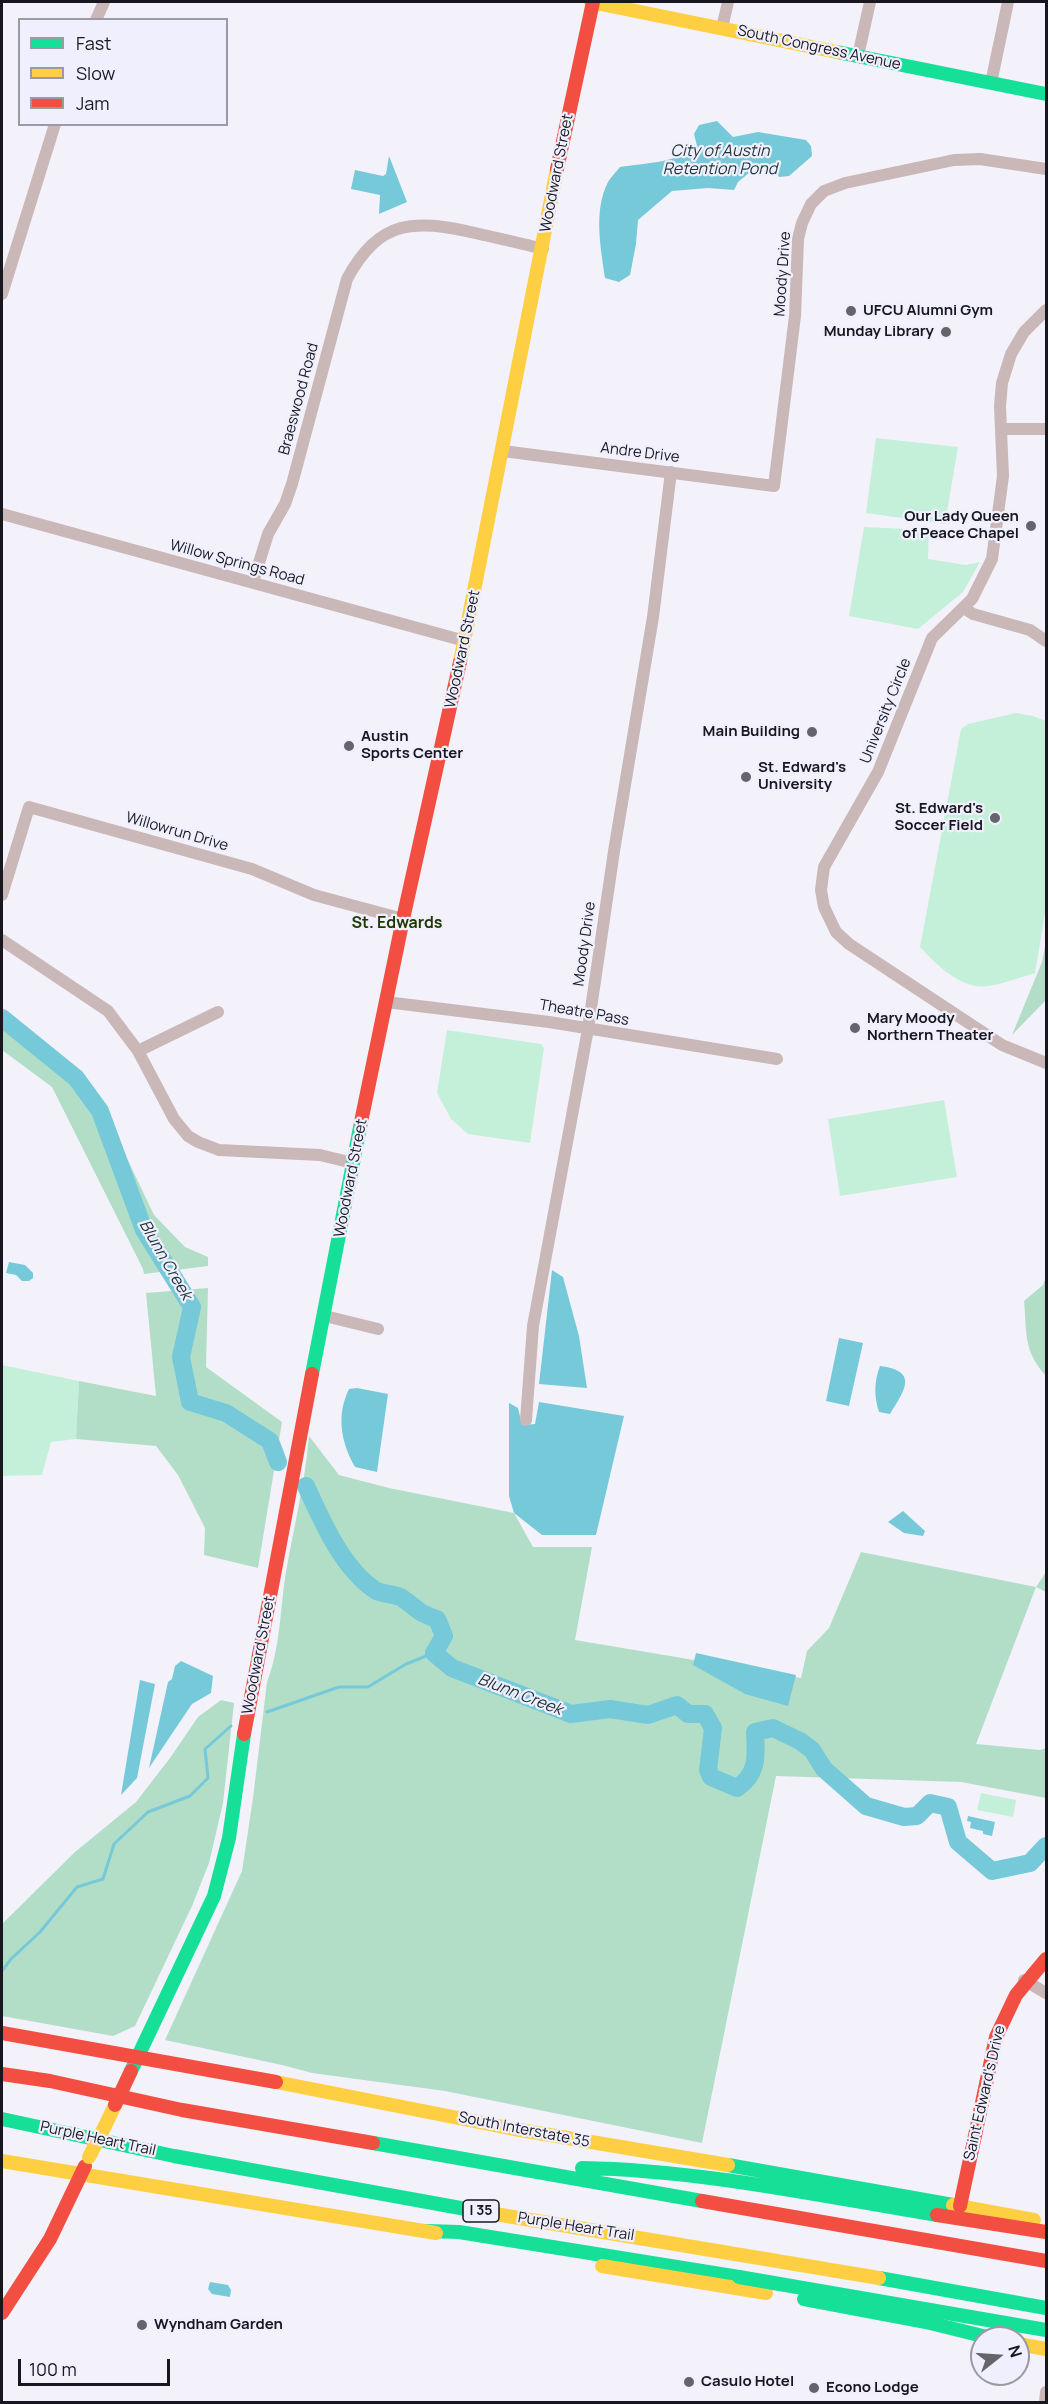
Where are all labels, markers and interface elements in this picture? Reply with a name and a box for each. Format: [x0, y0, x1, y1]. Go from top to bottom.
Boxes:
legend [18, 18, 228, 126]
street label: South Congress Avenue [736, 22, 902, 74]
text: Fast [76, 31, 111, 55]
text: Slow [76, 61, 115, 85]
text: Jam [76, 91, 110, 115]
street label: Woodward Street [537, 112, 577, 234]
water label: City of Austin Retention Pond [663, 142, 777, 180]
street label: Moody Drive [771, 231, 795, 317]
place label: UFCU Alumni Gym [863, 302, 993, 320]
marker: UFCU Alumni Gym [844, 304, 858, 318]
place label: Munday Library [824, 323, 934, 341]
marker: Munday Library [939, 325, 953, 339]
street label: Braeswood Road [275, 341, 323, 457]
street label: Andre Drive [600, 439, 680, 467]
place label: Our Lady Queen of Peace Chapel [902, 508, 1019, 543]
marker: Our Lady Queen of Peace Chapel [1024, 519, 1038, 533]
street label: Willow Springs Road [168, 536, 306, 590]
street label: Woodward Street [442, 588, 484, 710]
street label: University Circle [857, 656, 915, 766]
place label: Main Building [703, 723, 800, 741]
marker: Main Building [805, 725, 819, 739]
place label: Austin Sports Center [361, 728, 463, 763]
marker: Austin Sports Center [342, 739, 356, 753]
place label: St. Edward's University [758, 759, 846, 794]
marker: St. Edward's University [739, 770, 753, 784]
place label: St. Edward's Soccer Field [894, 800, 983, 835]
street label: Willowrun Drive [124, 809, 230, 855]
marker: St. Edward's Soccer Field [988, 811, 1002, 825]
street label: Moody Drive [570, 901, 600, 987]
district label: St. Edwards [351, 914, 443, 934]
street label: Theatre Pass [538, 996, 630, 1030]
place label: Mary Moody Northern Theater [867, 1010, 993, 1045]
marker: Mary Moody Northern Theater [848, 1021, 862, 1035]
street label: Woodward Street [331, 1117, 371, 1239]
water label: Blunn Creek [134, 1217, 196, 1303]
street label: Woodward Street [239, 1594, 279, 1716]
water label: Blunn Creek [475, 1670, 565, 1720]
street label: Saint Edward's Drive [961, 2024, 1009, 2162]
street label: South Interstate 35 [457, 2108, 591, 2152]
street label: Purple Heart Trail [39, 2118, 157, 2160]
road number: I 35 [463, 2200, 499, 2222]
street label: Purple Heart Trail [516, 2209, 636, 2245]
place label: Wyndham Garden [154, 2316, 283, 2334]
marker: Wyndham Garden [135, 2318, 149, 2332]
north arrow [970, 2326, 1030, 2386]
text: N [1003, 2343, 1028, 2360]
scale bar [21, 2347, 172, 2385]
text: 100 m [29, 2357, 77, 2381]
place label: Casulo Hotel [701, 2373, 794, 2391]
marker: Casulo Hotel [682, 2375, 696, 2389]
place label: Econo Lodge [826, 2379, 919, 2397]
marker: Econo Lodge [807, 2381, 821, 2395]

